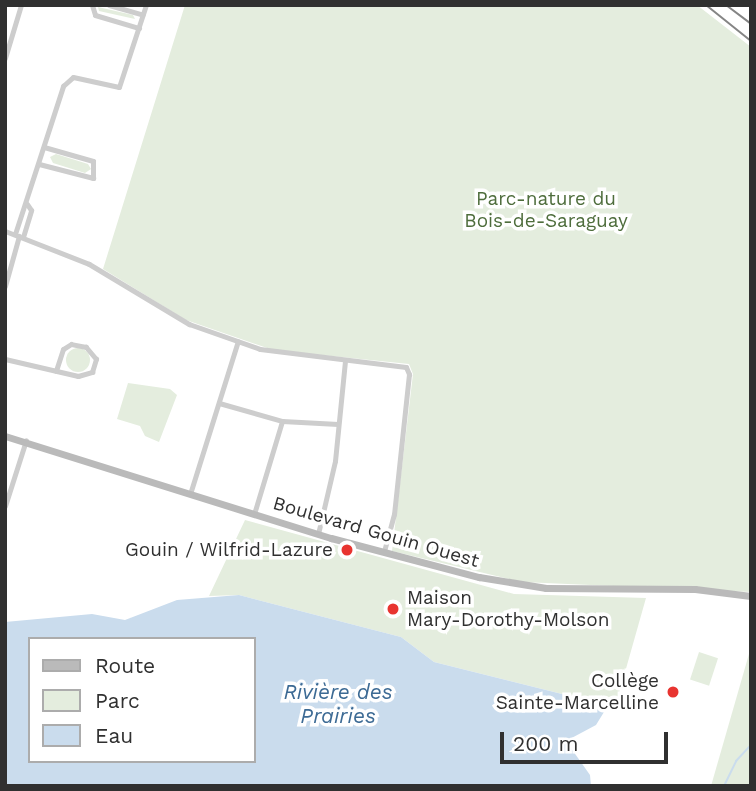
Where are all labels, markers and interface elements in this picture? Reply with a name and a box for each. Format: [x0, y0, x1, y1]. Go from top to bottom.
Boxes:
park label: Parc-nature du Bois-de-Saraguay [464, 188, 628, 232]
street label: Boulevard Gouin Ouest [270, 492, 482, 572]
place label: Gouin / Wilfrid-Lazure [125, 539, 333, 561]
marker: Gouin / Wilfrid-Lazure [339, 542, 355, 558]
place label: Maison Mary-Dorothy-Molson [407, 587, 609, 631]
marker: Maison Mary-Dorothy-Molson [385, 601, 401, 617]
legend [28, 637, 256, 763]
text: Route [95, 653, 155, 678]
place label: Collège Sainte-Marcelline [496, 670, 659, 714]
water label: Rivière des Prairies [283, 679, 393, 729]
marker: Collège Sainte-Marcelline [665, 684, 681, 700]
text: Parc [95, 688, 140, 713]
scale bar [504, 718, 672, 762]
text: Eau [95, 723, 133, 748]
text: 200 m [513, 731, 579, 756]

